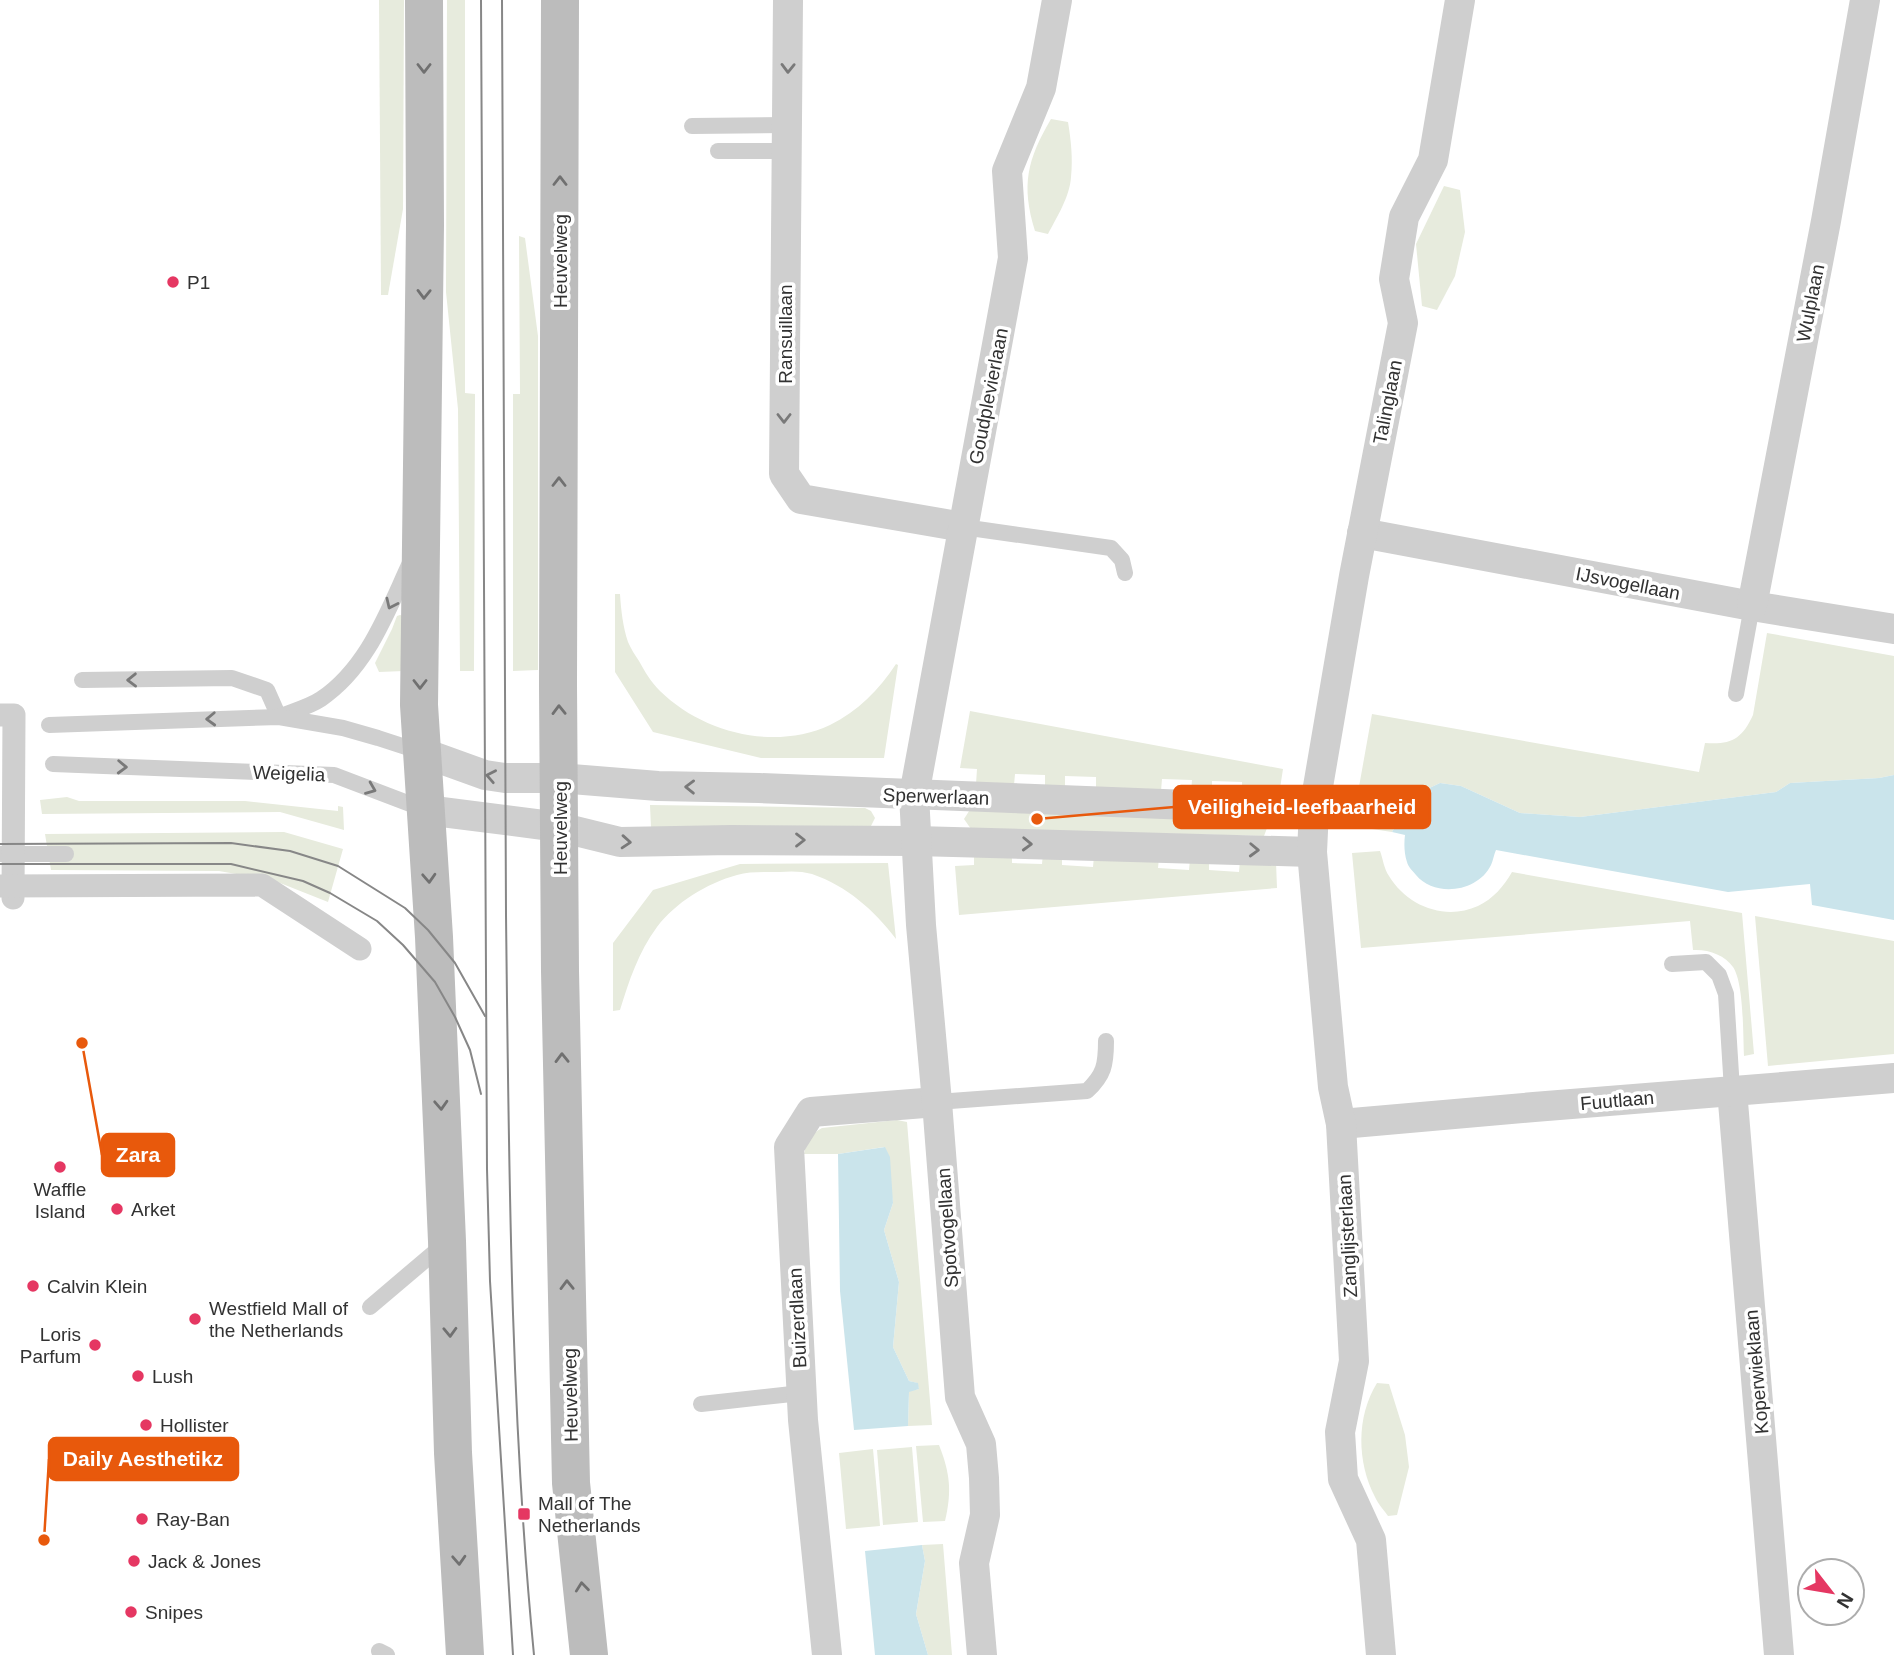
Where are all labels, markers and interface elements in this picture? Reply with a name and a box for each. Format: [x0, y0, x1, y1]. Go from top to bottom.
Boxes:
one-way arrow [416, 63, 432, 74]
one-way arrow [780, 63, 795, 74]
one-way arrow [552, 175, 568, 186]
street label: Heuvelweg [550, 214, 571, 308]
street label: Wulplaan [1793, 262, 1828, 344]
place label: P1 [187, 272, 210, 293]
marker: P1 [165, 274, 181, 290]
street label: Ransuillaan [775, 284, 796, 384]
one-way arrow [416, 288, 431, 299]
street label: Goudplevierlaan [965, 326, 1012, 466]
street label: Talinglaan [1369, 358, 1406, 446]
one-way arrow [777, 413, 792, 424]
one-way arrow [551, 477, 567, 487]
street label: IJsvogellaan [1574, 563, 1682, 604]
one-way arrow [385, 597, 399, 609]
one-way arrow [127, 672, 137, 688]
one-way arrow [412, 679, 428, 689]
one-way arrow [551, 704, 567, 715]
one-way arrow [205, 712, 216, 727]
one-way arrow [116, 759, 127, 774]
street label: Weigelia [252, 762, 326, 785]
one-way arrow [485, 769, 497, 784]
one-way arrow [685, 779, 695, 795]
one-way arrow [364, 781, 376, 795]
street label: Heuvelweg [550, 781, 571, 875]
street label: Sperwerlaan [882, 784, 990, 809]
callout: Veiligheid-leefbaarheid [1174, 786, 1430, 828]
text: Veiligheid-leefbaarheid [1188, 795, 1416, 818]
one-way arrow [795, 832, 805, 848]
one-way arrow [621, 834, 632, 849]
one-way arrow [1022, 836, 1033, 852]
one-way arrow [1249, 843, 1260, 858]
one-way arrow [422, 873, 437, 884]
one-way arrow [554, 1052, 570, 1062]
street label: Fuutlaan [1579, 1087, 1655, 1114]
one-way arrow [433, 1100, 448, 1111]
callout: Zara [102, 1134, 174, 1176]
text: Zara [116, 1143, 160, 1166]
marker: Waffle Island [52, 1159, 68, 1175]
street label: Spotvogellaan [933, 1167, 962, 1289]
street label: Zanglijsterlaan [1334, 1174, 1361, 1298]
place label: Waffle Island [34, 1179, 86, 1222]
place label: Arket [131, 1199, 176, 1220]
marker: Arket [109, 1201, 125, 1217]
street label: Buizerdlaan [784, 1267, 811, 1369]
place label: Calvin Klein [47, 1276, 147, 1297]
marker: Calvin Klein [25, 1278, 41, 1294]
one-way arrow [560, 1279, 575, 1290]
place label: Westfield Mall of the Netherlands [209, 1298, 349, 1341]
street label: Koperwieklaan [1741, 1309, 1772, 1435]
marker: Westfield Mall of the Netherlands [187, 1311, 203, 1327]
place label: Loris Parfum [20, 1324, 81, 1367]
one-way arrow [442, 1328, 458, 1338]
marker: Loris Parfum [87, 1337, 103, 1353]
street label: Heuvelweg [559, 1348, 582, 1442]
place label: Lush [152, 1366, 193, 1387]
marker: Lush [130, 1368, 146, 1384]
place label: Hollister [160, 1415, 229, 1436]
marker: Hollister [138, 1417, 154, 1433]
callout: Daily Aesthetikz [49, 1438, 238, 1480]
text: Daily Aesthetikz [63, 1447, 223, 1470]
place label: Mall of The Netherlands [538, 1493, 640, 1536]
marker: Mall of The Netherlands [516, 1506, 532, 1522]
place label: Ray-Ban [156, 1509, 230, 1530]
marker: Ray-Ban [134, 1511, 150, 1527]
place label: Jack & Jones [148, 1551, 261, 1572]
marker: Jack & Jones [126, 1553, 142, 1569]
one-way arrow [452, 1554, 467, 1565]
north arrow [1796, 1557, 1866, 1627]
one-way arrow [575, 1581, 590, 1592]
text: N [1833, 1589, 1858, 1612]
place label: Snipes [145, 1602, 203, 1623]
marker: Snipes [123, 1604, 139, 1620]

